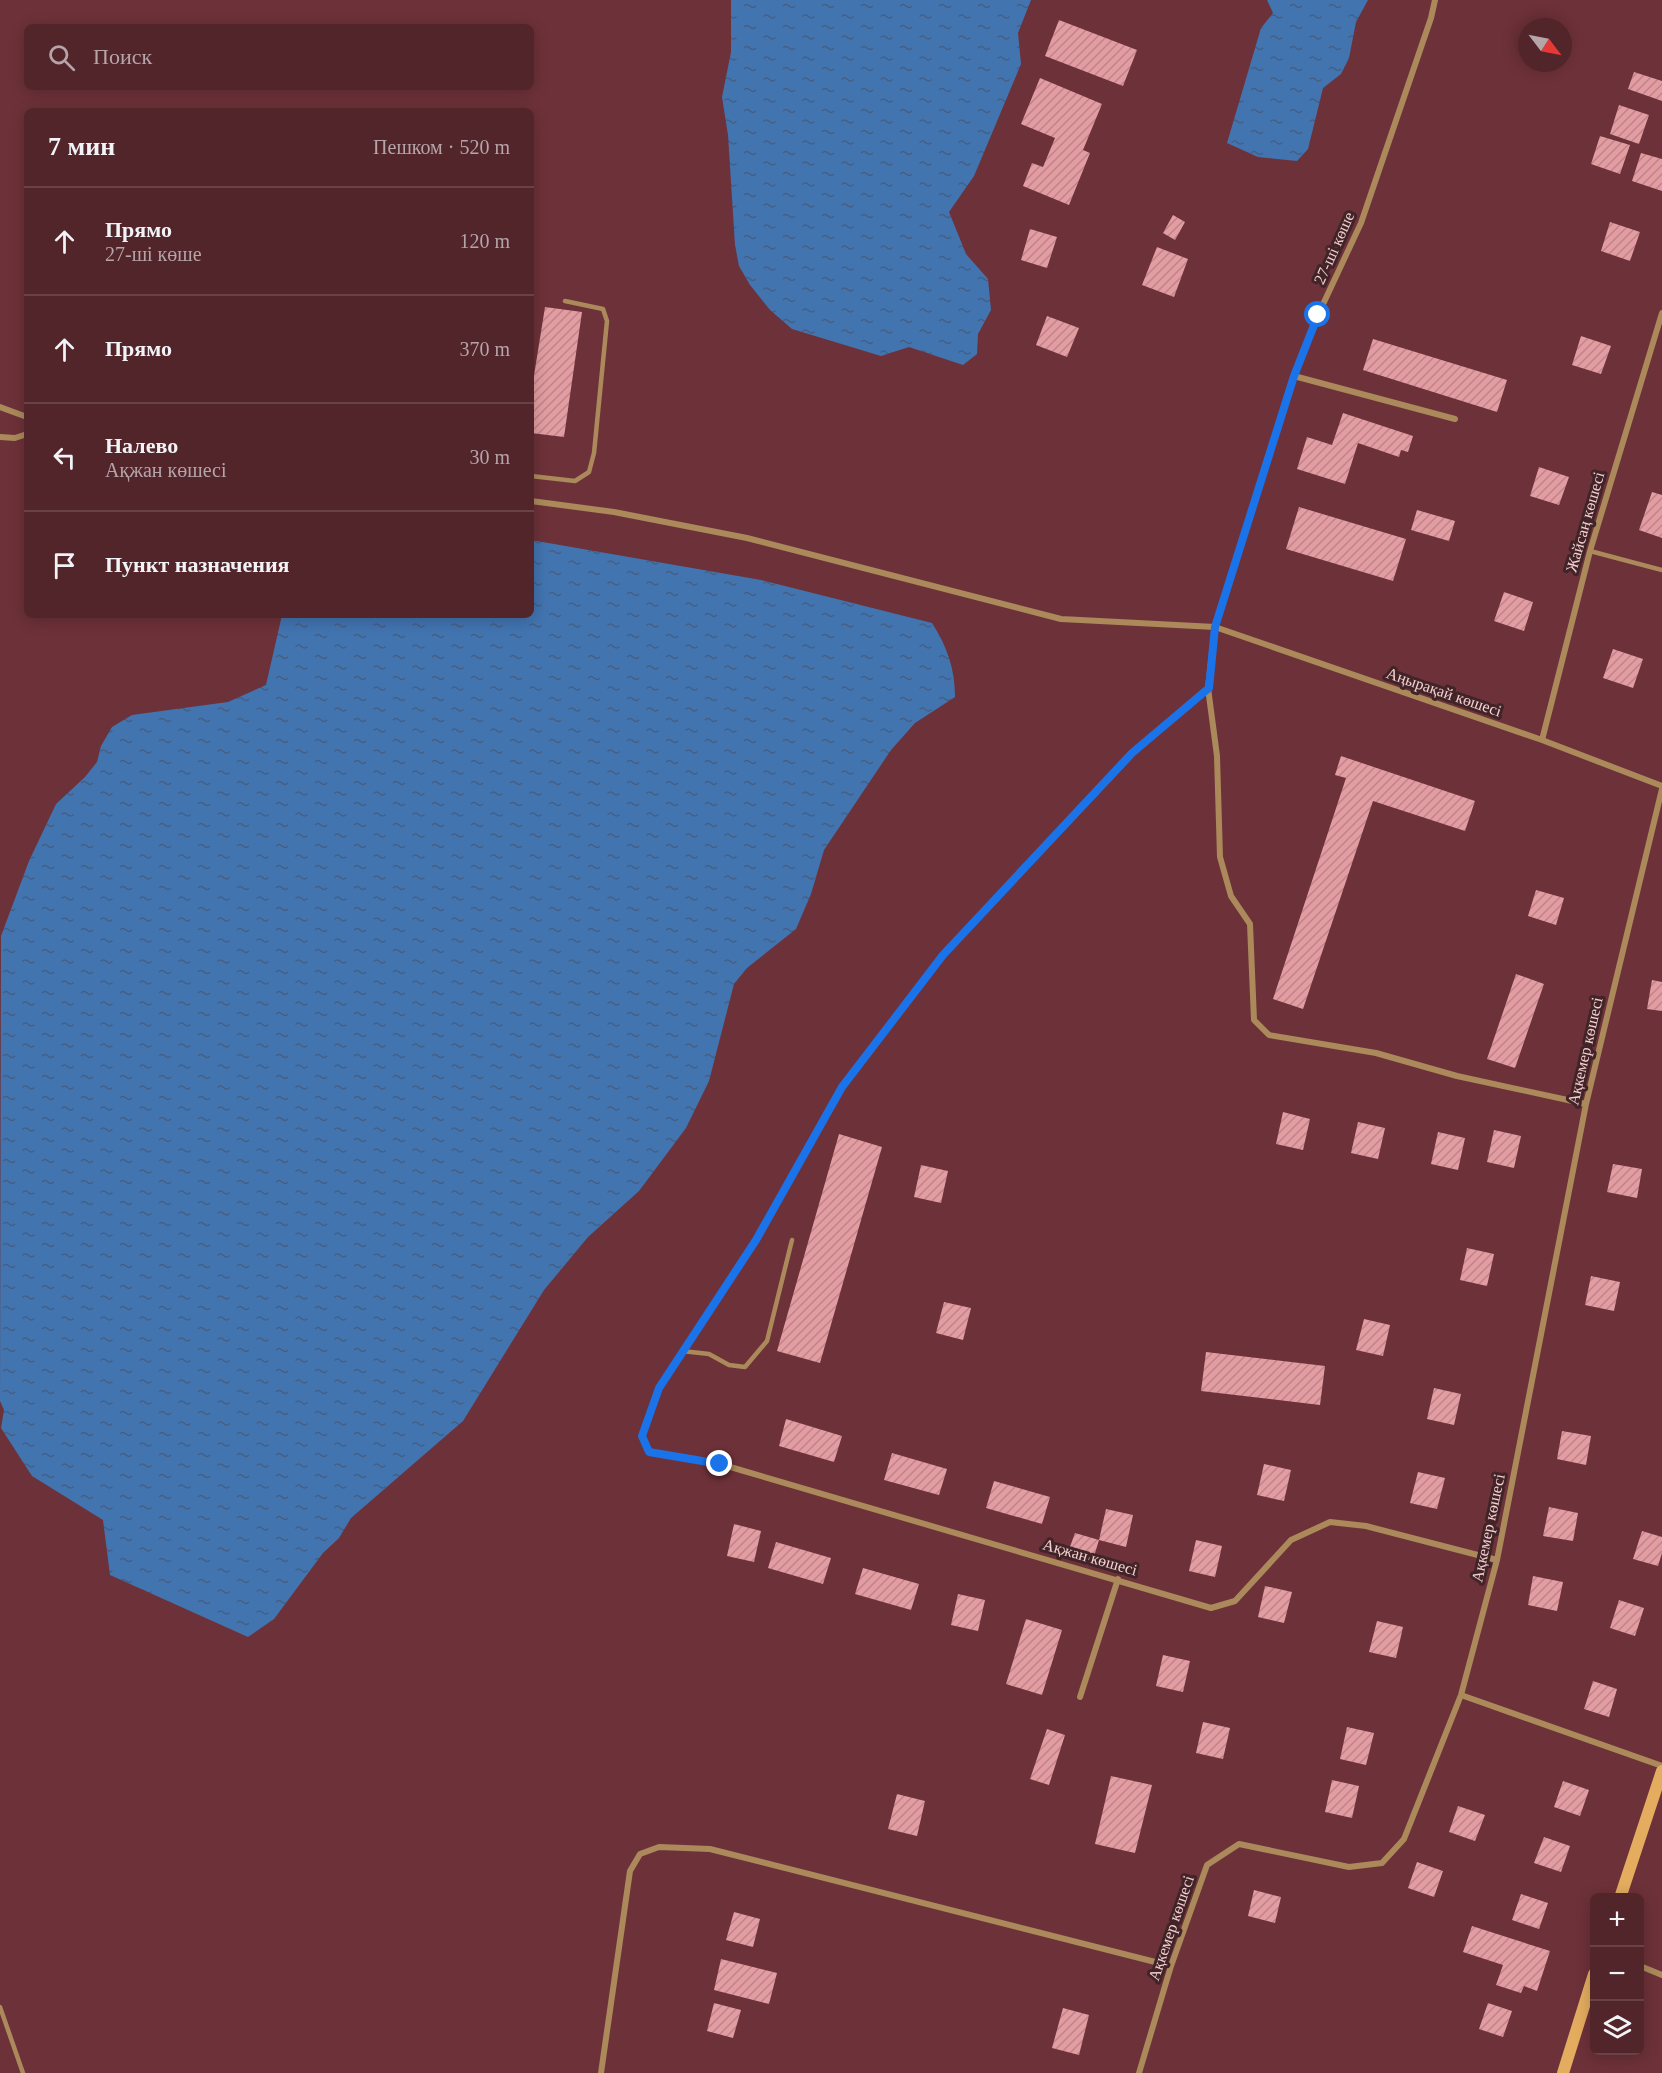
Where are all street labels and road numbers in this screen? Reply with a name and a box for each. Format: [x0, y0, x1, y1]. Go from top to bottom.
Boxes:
street label: 27-ші көше [1311, 209, 1357, 287]
street label: Жайсаң көшесі [1563, 469, 1609, 574]
street label: Аңырақай көшесі [1384, 664, 1504, 721]
street label: Ақкемер көшесі [1564, 995, 1607, 1107]
street label: Ақкемер көшесі [1468, 1472, 1509, 1584]
street label: Ақжан көшесі [1041, 1535, 1140, 1580]
street label: Ақкемер көшесі [1145, 1873, 1198, 1983]

